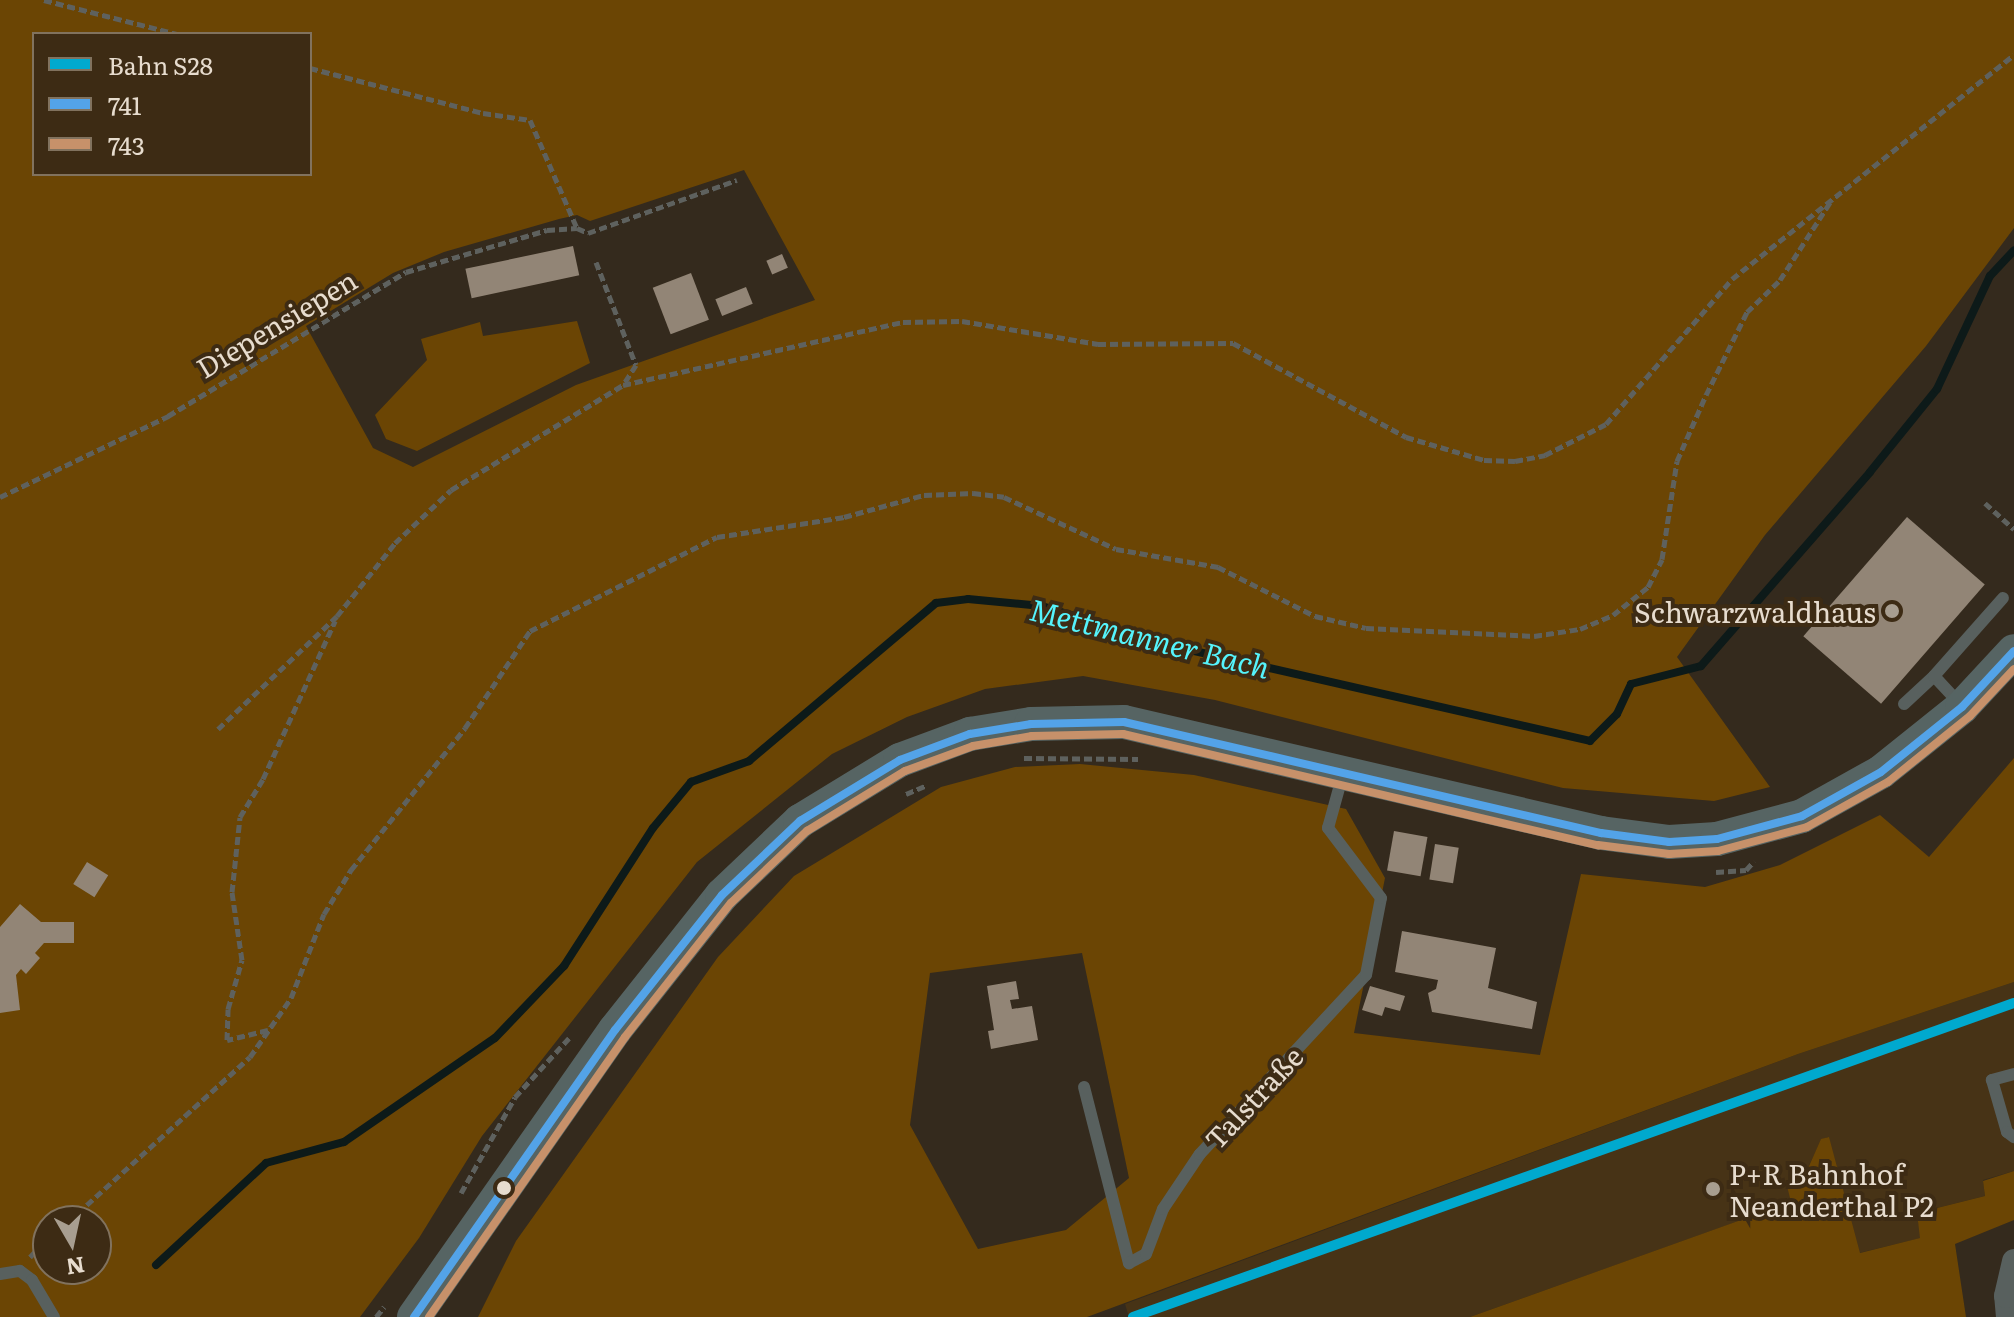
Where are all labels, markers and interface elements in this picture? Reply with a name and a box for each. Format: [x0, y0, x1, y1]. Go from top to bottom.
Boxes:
legend [32, 32, 312, 176]
text: Bahn S28 [108, 47, 213, 82]
text: 741 [108, 87, 141, 122]
text: 743 [108, 127, 145, 162]
street label: Diepensiepen [190, 262, 362, 384]
water label: Mettmanner Bach [1027, 590, 1273, 684]
place label: Schwarzwaldhaus [1634, 594, 1876, 628]
marker: Schwarzwaldhaus [1883, 602, 1901, 620]
street label: Talstraße [1197, 1039, 1309, 1155]
place label: P+R Bahnhof Neanderthal P2 [1729, 1156, 1934, 1222]
unlabelled marker [496, 1180, 512, 1196]
marker: P+R Bahnhof Neanderthal P2 [1704, 1180, 1722, 1198]
north arrow [32, 1205, 112, 1285]
text: N [64, 1249, 87, 1285]

